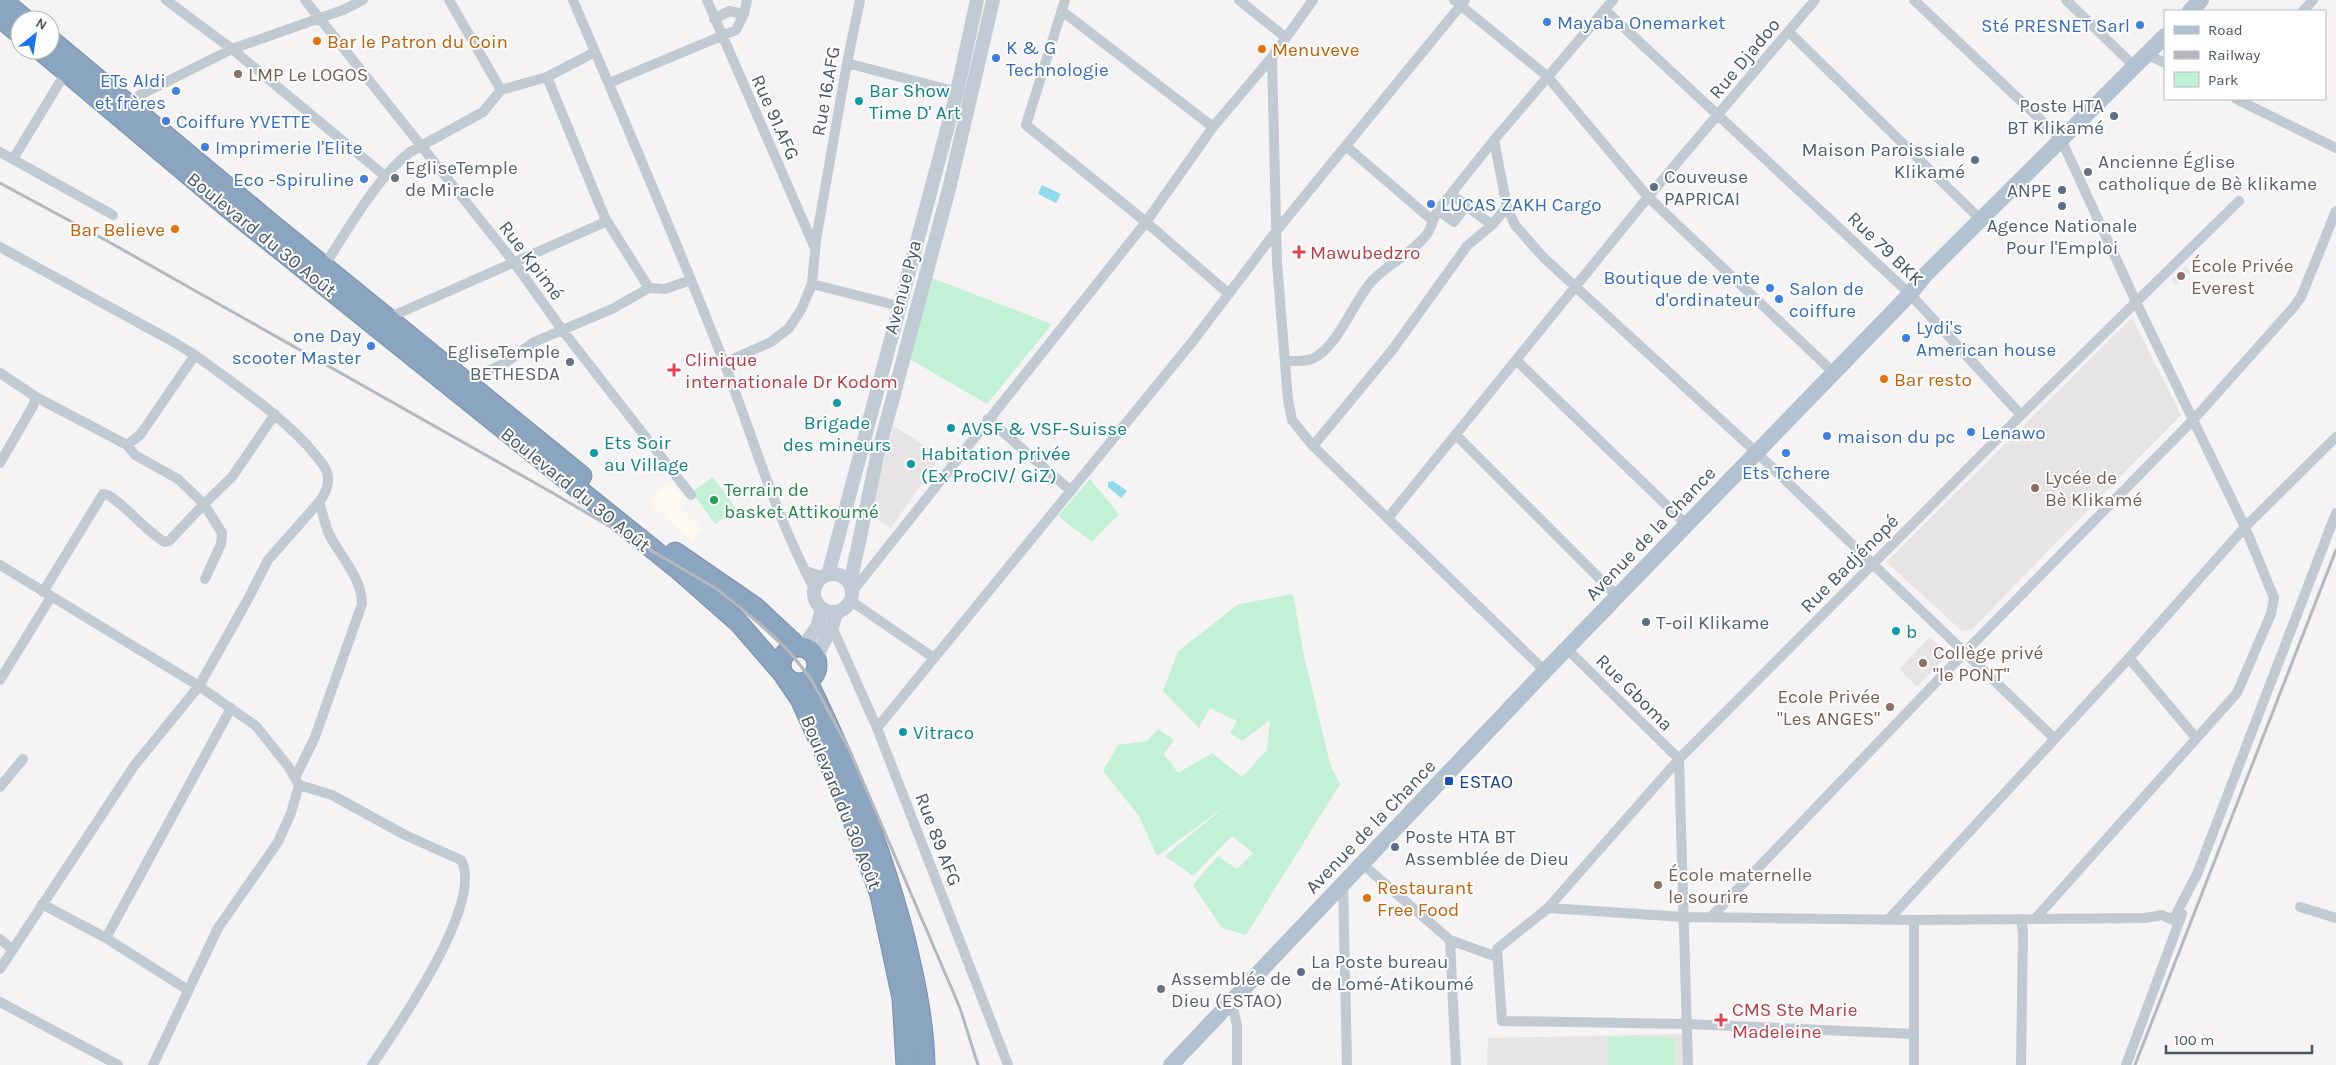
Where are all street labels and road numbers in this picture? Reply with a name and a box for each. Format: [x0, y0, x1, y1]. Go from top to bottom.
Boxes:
street label: Rue Djadoo [1705, 14, 1785, 103]
street label: Rue 16.AFG [807, 44, 845, 138]
street label: Rue 91.AFG [746, 71, 804, 164]
street label: Boulevard du 30 Août [182, 168, 340, 302]
street label: Rue 79 BKK [1843, 207, 1928, 291]
street label: Rue Kpimé [494, 217, 568, 304]
street label: Avenue Pya [880, 238, 926, 337]
street label: Boulevard du 30 Août [496, 423, 654, 557]
street label: Avenue de la Chance [1581, 462, 1720, 605]
street label: Rue Badjénopé [1796, 510, 1903, 617]
street label: Rue Gboma [1591, 650, 1677, 736]
street label: Boulevard du 30 Août [796, 712, 886, 893]
street label: Avenue de la Chance [1301, 755, 1440, 898]
street label: Rue 89 AFG [910, 790, 966, 889]

